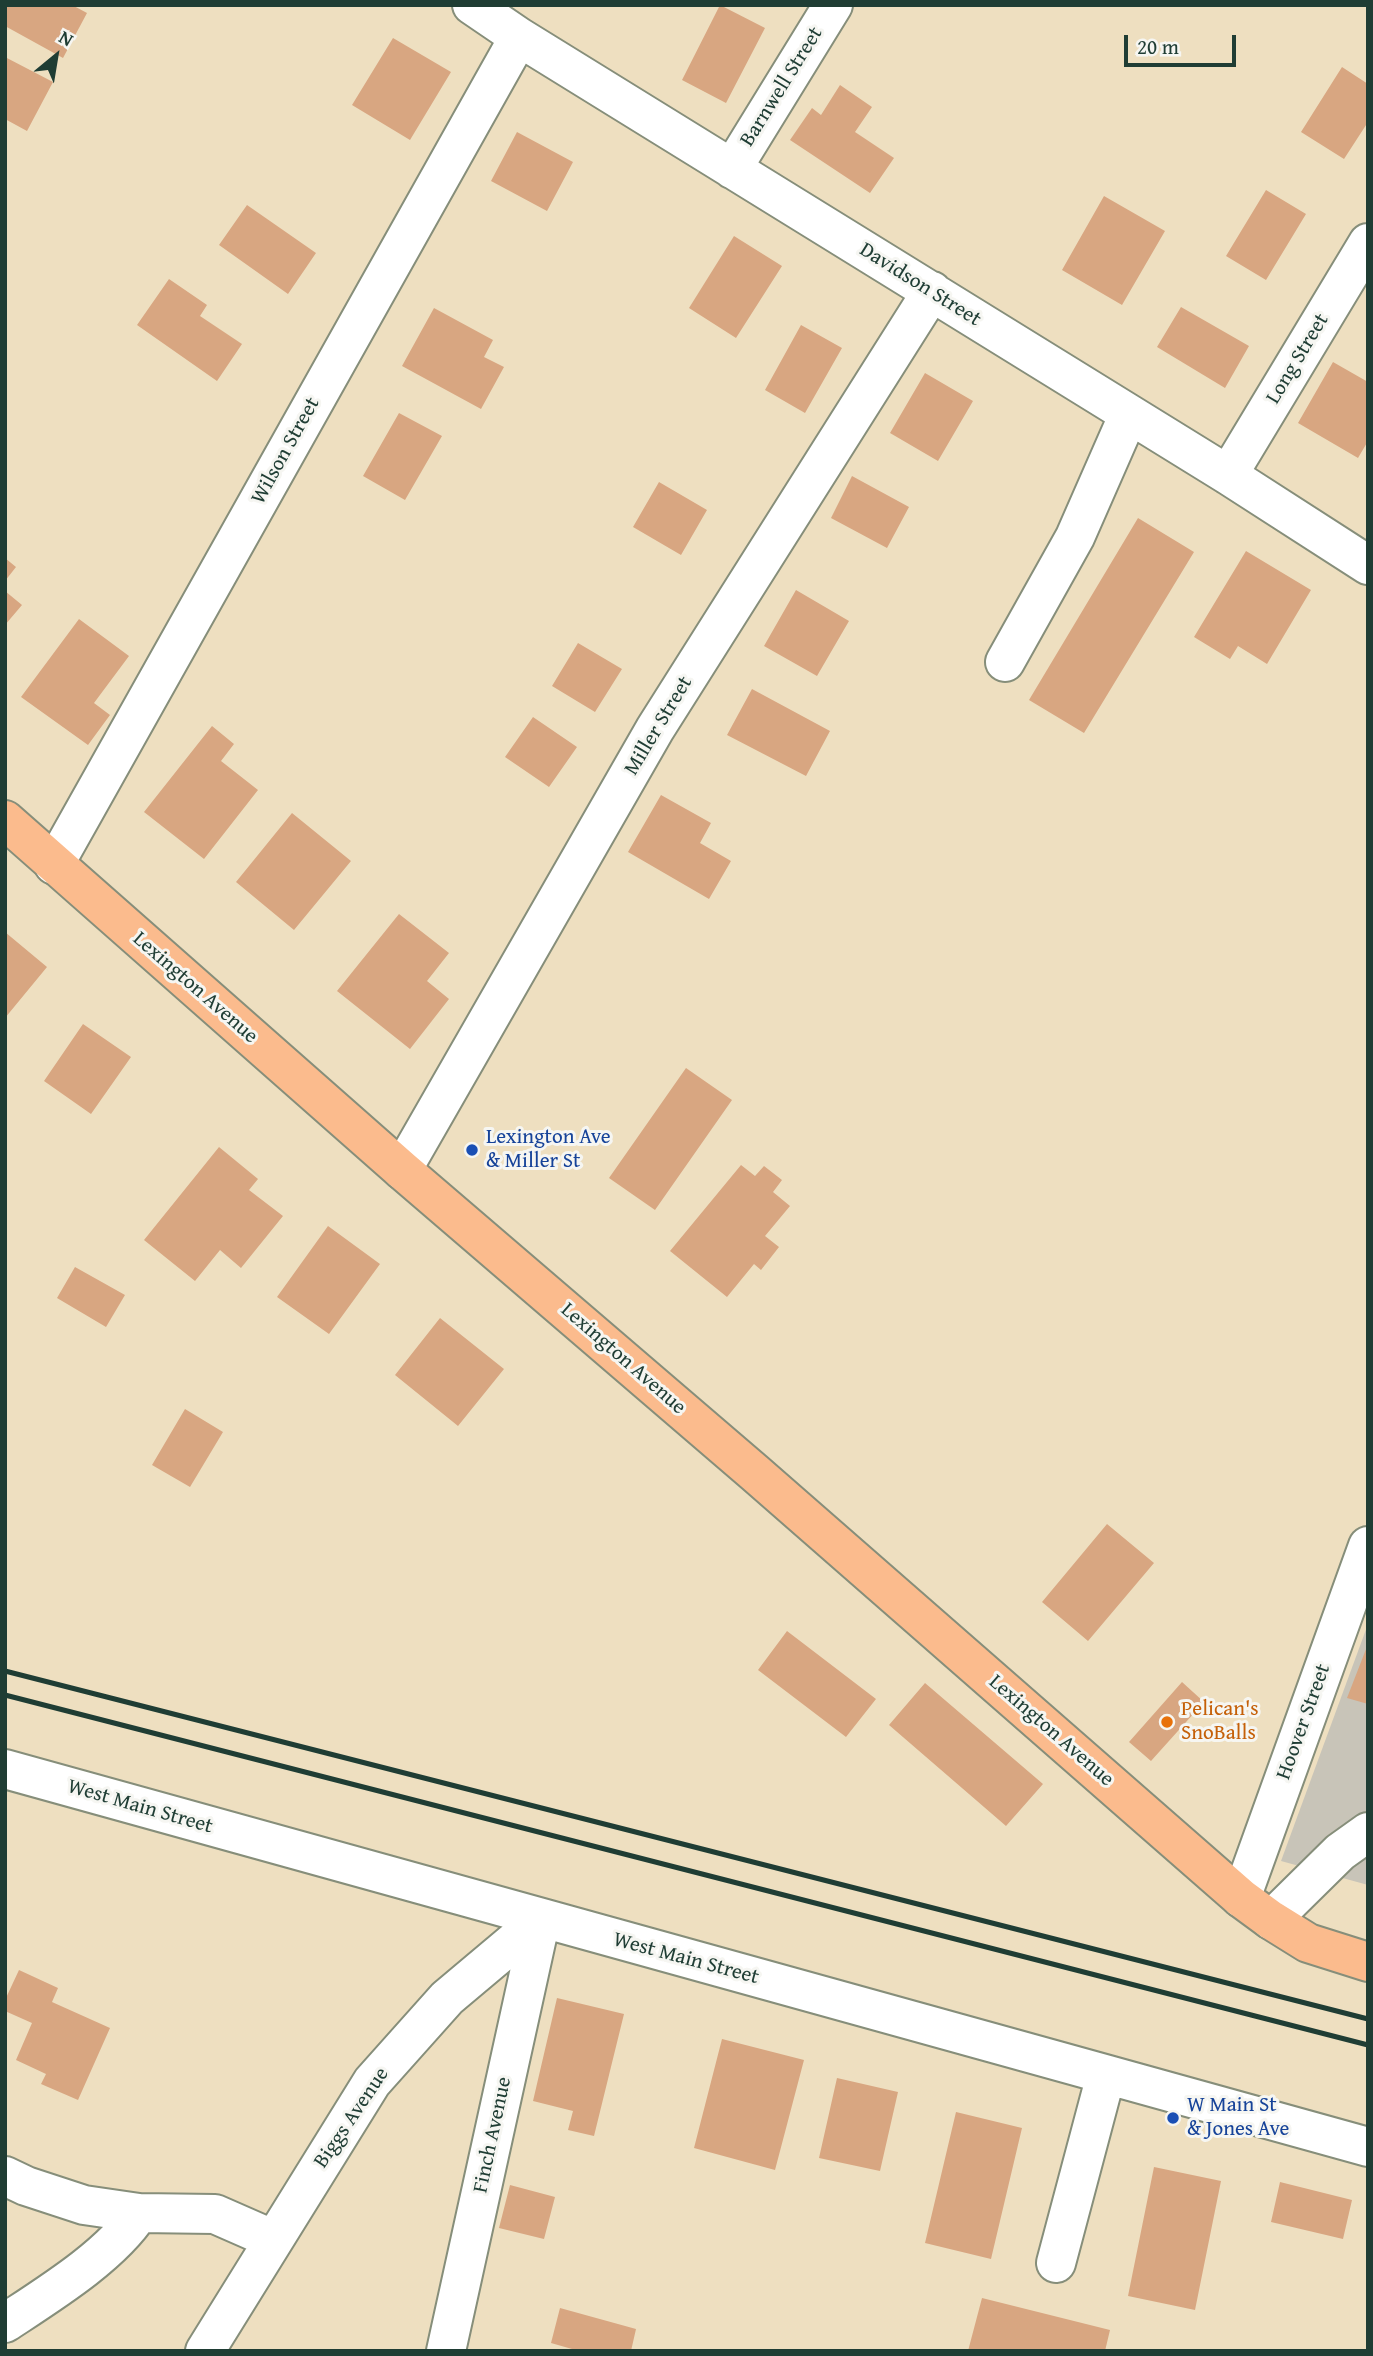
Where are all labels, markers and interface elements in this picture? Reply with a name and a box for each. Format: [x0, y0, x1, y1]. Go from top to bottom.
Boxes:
north arrow [21, 21, 91, 91]
scale bar [1128, 21, 1240, 65]
text: N [54, 23, 79, 53]
street label: Barnwell Street [735, 23, 829, 151]
text: 20 m [1137, 31, 1179, 62]
street label: Davidson Street [855, 238, 985, 332]
street label: Long Street [1261, 309, 1335, 409]
street label: Wilson Street [246, 393, 326, 509]
street label: Miller Street [620, 672, 698, 780]
street label: Lexington Avenue [127, 927, 263, 1049]
place label: Lexington Ave & Miller St [486, 1125, 611, 1175]
marker: Lexington Ave & Miller St [464, 1142, 480, 1158]
street label: Lexington Avenue [555, 1298, 691, 1420]
street label: Hoover Street [1271, 1661, 1337, 1783]
street label: Lexington Avenue [983, 1670, 1119, 1792]
place label: Pelican's SnoBalls [1181, 1697, 1259, 1747]
marker: Pelican's SnoBalls [1159, 1714, 1175, 1730]
street label: West Main Street [65, 1774, 215, 1840]
street label: West Main Street [610, 1927, 762, 1991]
street label: Biggs Avenue [309, 2063, 395, 2173]
street label: Finch Avenue [468, 2075, 518, 2195]
place label: W Main St & Jones Ave [1187, 2093, 1289, 2143]
marker: W Main St & Jones Ave [1165, 2110, 1181, 2126]

